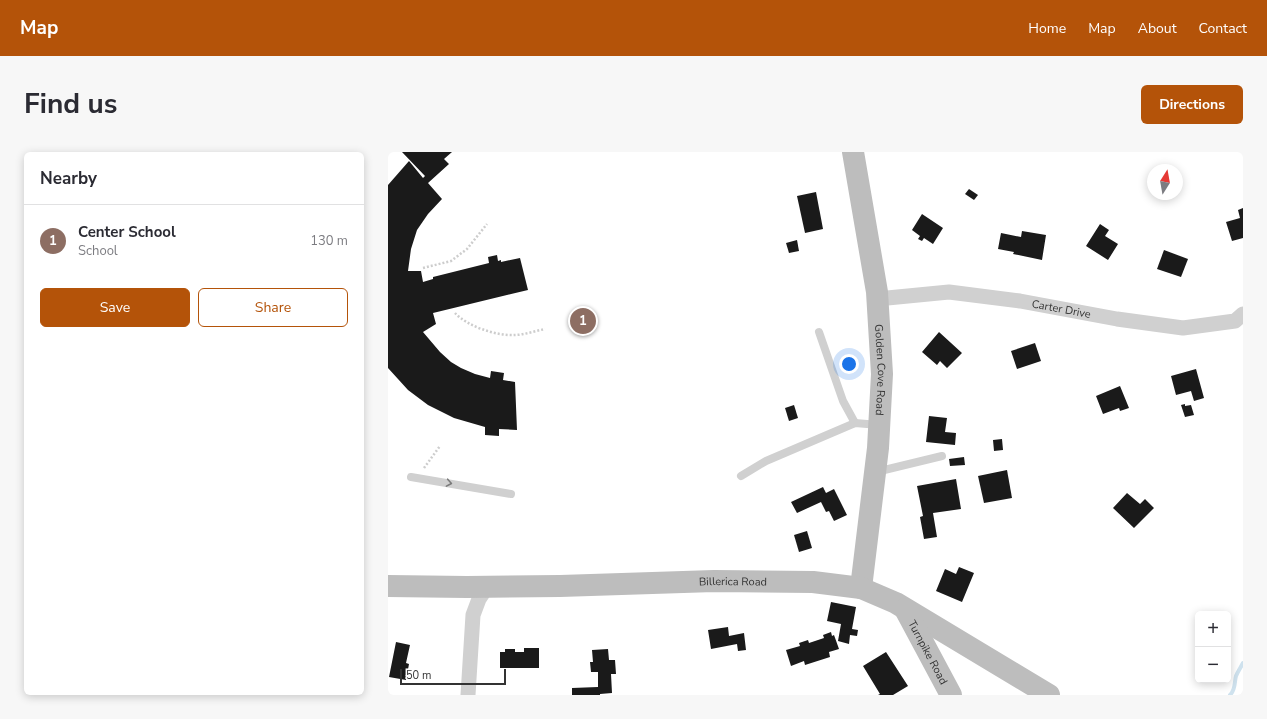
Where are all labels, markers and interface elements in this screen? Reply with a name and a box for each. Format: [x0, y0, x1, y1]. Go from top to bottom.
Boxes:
text: Map [20, 15, 58, 41]
text: Home [1028, 19, 1066, 38]
text: Map [1088, 19, 1116, 38]
text: About [1138, 19, 1177, 38]
text: Contact [1199, 19, 1247, 38]
text: Find us [24, 85, 118, 123]
button: Directions [1141, 85, 1243, 124]
north arrow [1147, 164, 1183, 200]
text: Nearby [40, 167, 97, 190]
text: Center School [78, 222, 176, 242]
text: 1 [49, 232, 57, 250]
text: 130 m [310, 232, 348, 250]
text: School [78, 242, 118, 260]
button: Save [40, 288, 190, 327]
button: Share [198, 288, 348, 327]
street label: Carter Drive [1030, 296, 1092, 322]
pin: 1 [570, 306, 596, 336]
street label: Golden Cove Road [871, 324, 889, 416]
your location [839, 354, 859, 374]
one-way arrow [446, 479, 452, 487]
street label: Billerica Road [699, 574, 767, 590]
map controls [1195, 611, 1231, 683]
button: + [1195, 611, 1231, 647]
street label: Turnpike Road [904, 618, 951, 687]
button: − [1195, 647, 1231, 683]
scale bar [400, 667, 506, 686]
text: 50 m [406, 668, 431, 683]

